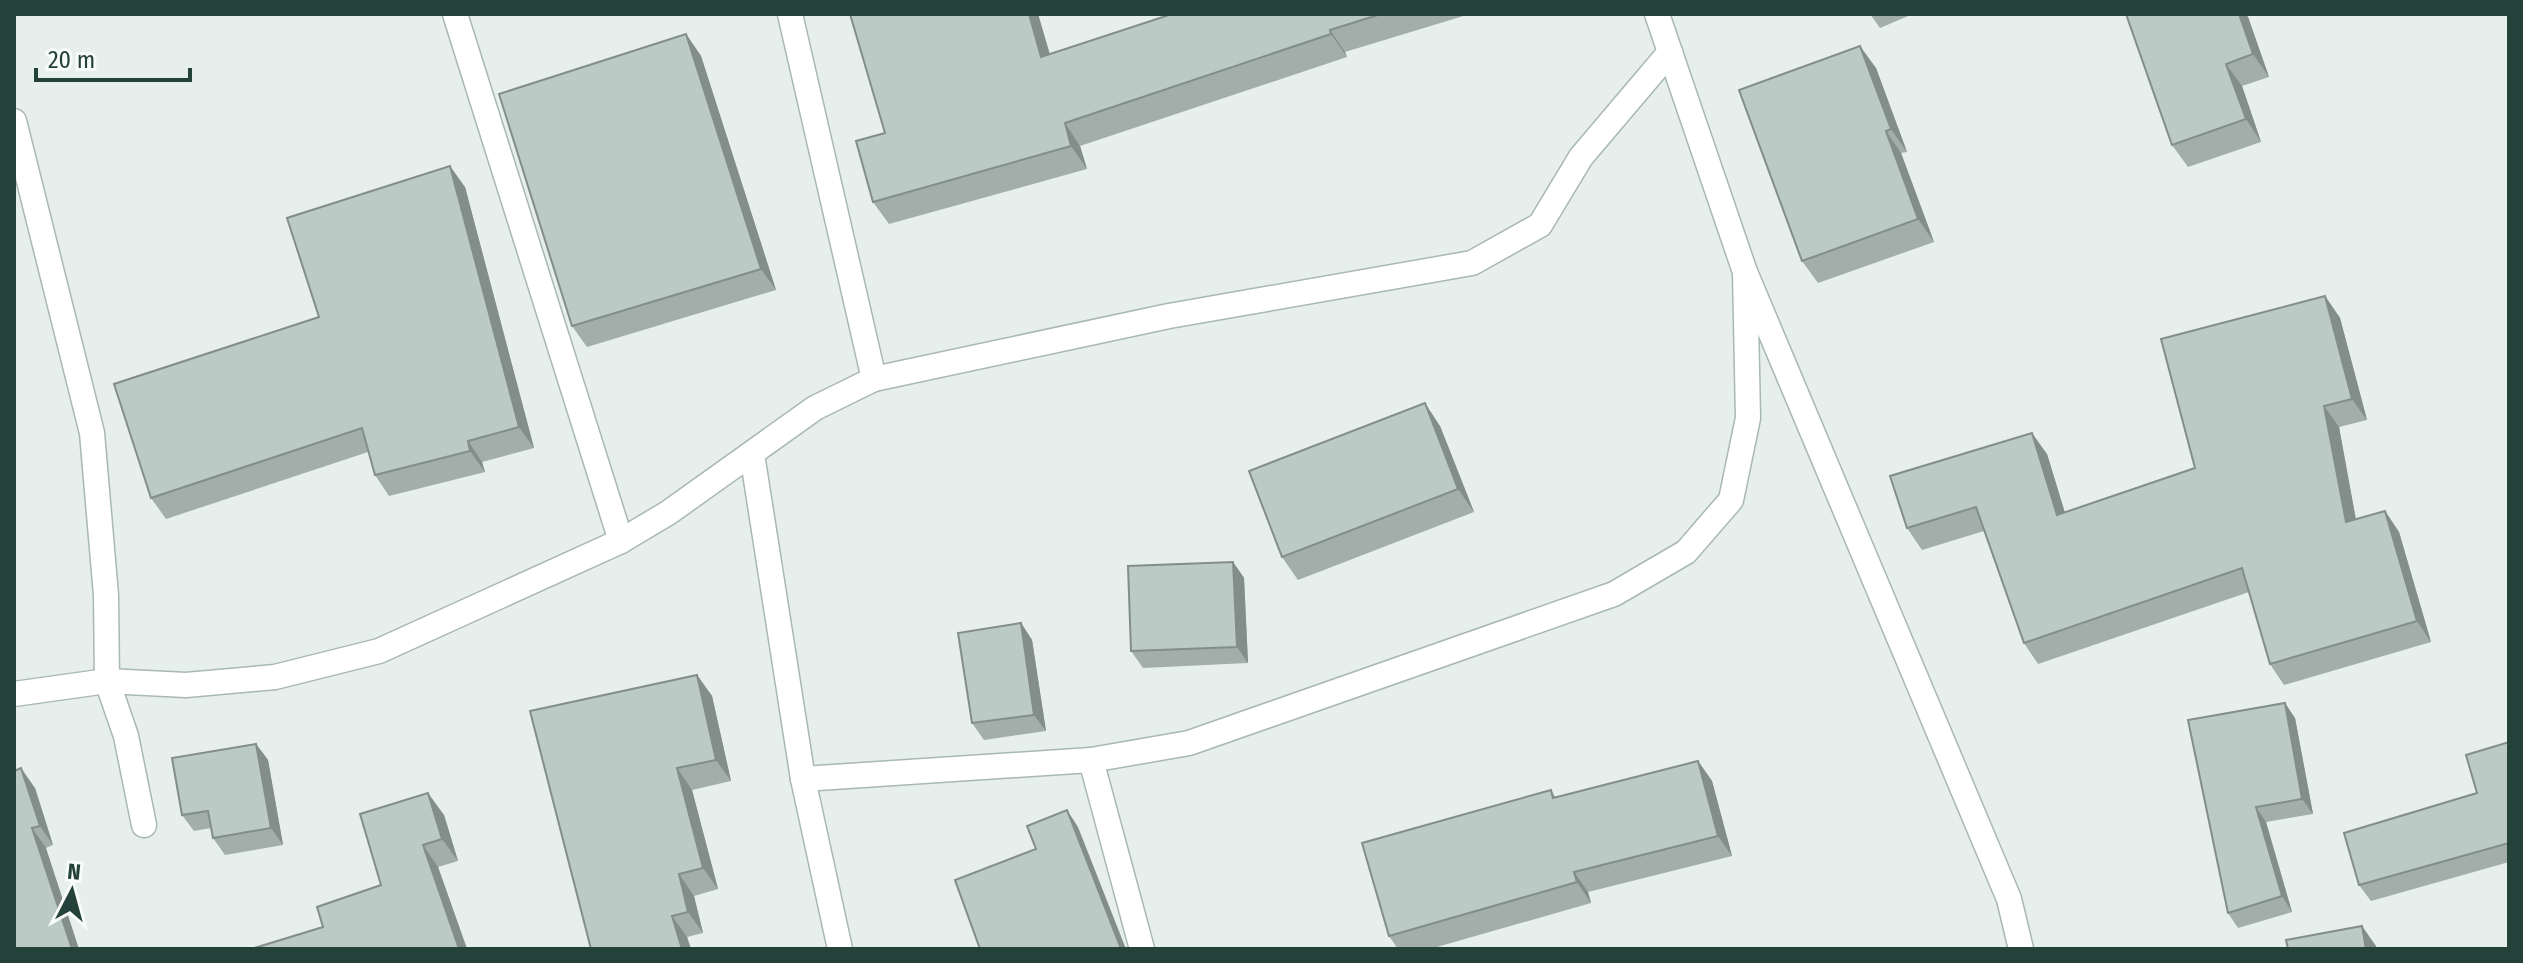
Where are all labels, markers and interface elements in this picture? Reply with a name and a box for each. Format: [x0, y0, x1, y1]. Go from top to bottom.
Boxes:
scale bar [36, 32, 190, 82]
text: 20 m [48, 46, 95, 74]
north arrow [32, 851, 112, 931]
text: N [66, 857, 82, 886]

